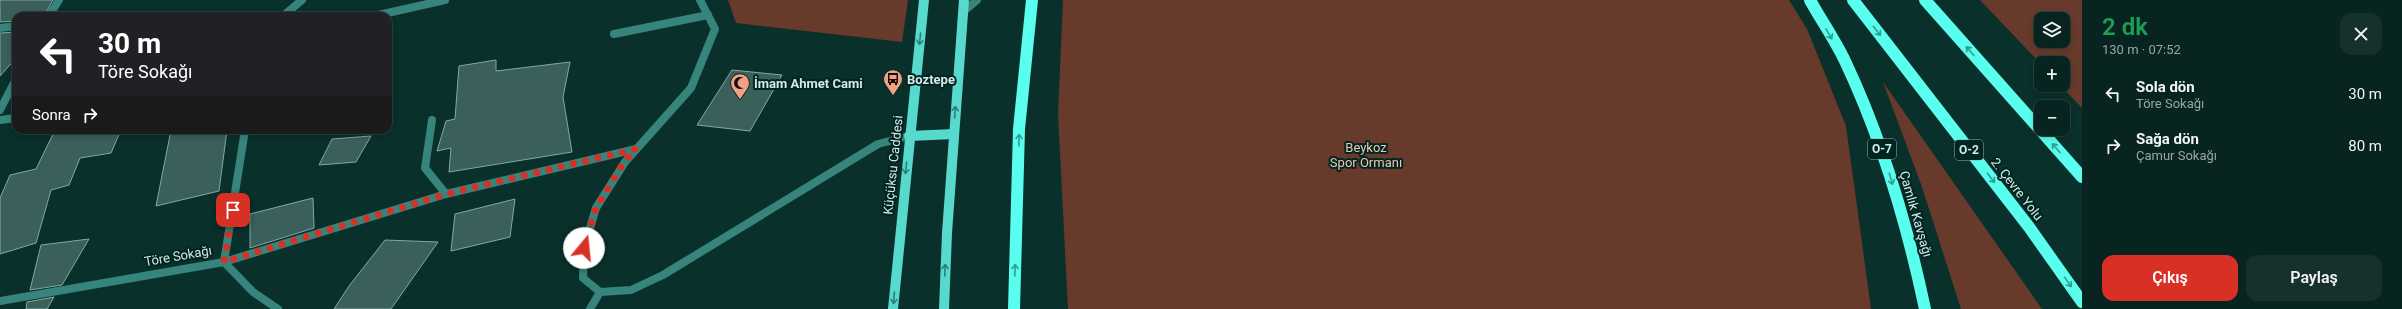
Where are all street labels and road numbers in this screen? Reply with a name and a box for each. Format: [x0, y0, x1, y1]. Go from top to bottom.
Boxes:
street label: Küçüksu Caddesi [880, 115, 906, 215]
road number: O-7 [1868, 139, 1896, 159]
road number: O-2 [1955, 140, 1983, 160]
street label: 2. Çevre Yolu [1988, 155, 2046, 223]
street label: Çamlık Kavşağı [1897, 169, 1935, 259]
street label: Töre Sokağı [143, 243, 213, 269]

